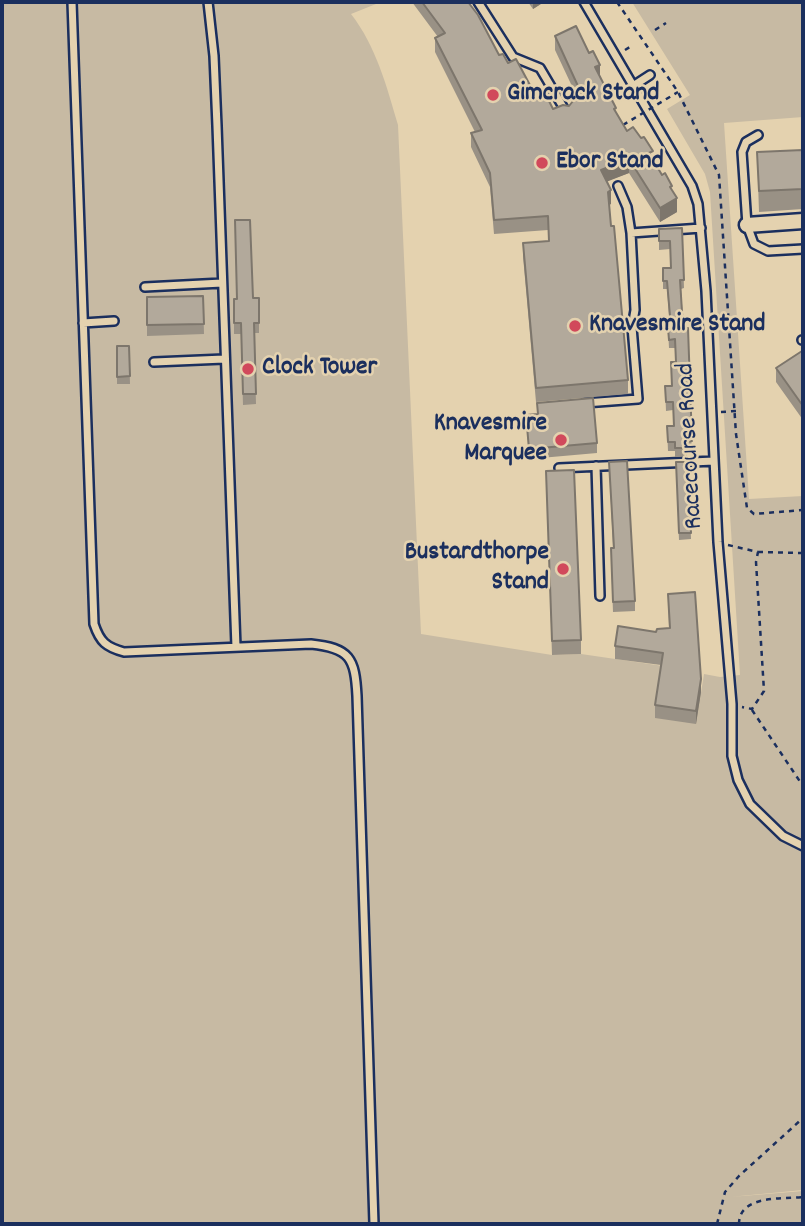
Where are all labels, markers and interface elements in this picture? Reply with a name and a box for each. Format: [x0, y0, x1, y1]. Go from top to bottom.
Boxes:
place label: Gimcrack Stand [507, 79, 660, 111]
marker: Gimcrack Stand [485, 87, 501, 103]
place label: Ebor Stand [556, 147, 664, 179]
marker: Ebor Stand [534, 155, 550, 171]
place label: Knavesmire Stand [589, 310, 766, 342]
marker: Knavesmire Stand [567, 318, 583, 334]
place label: Clock Tower [262, 353, 377, 385]
marker: Clock Tower [240, 361, 256, 377]
street label: Racecourse Road [672, 362, 712, 530]
place label: Knavesmire Marquee [434, 409, 547, 471]
marker: Knavesmire Marquee [553, 432, 569, 448]
place label: Bustardthorpe Stand [405, 538, 549, 600]
marker: Bustardthorpe Stand [555, 561, 571, 577]

